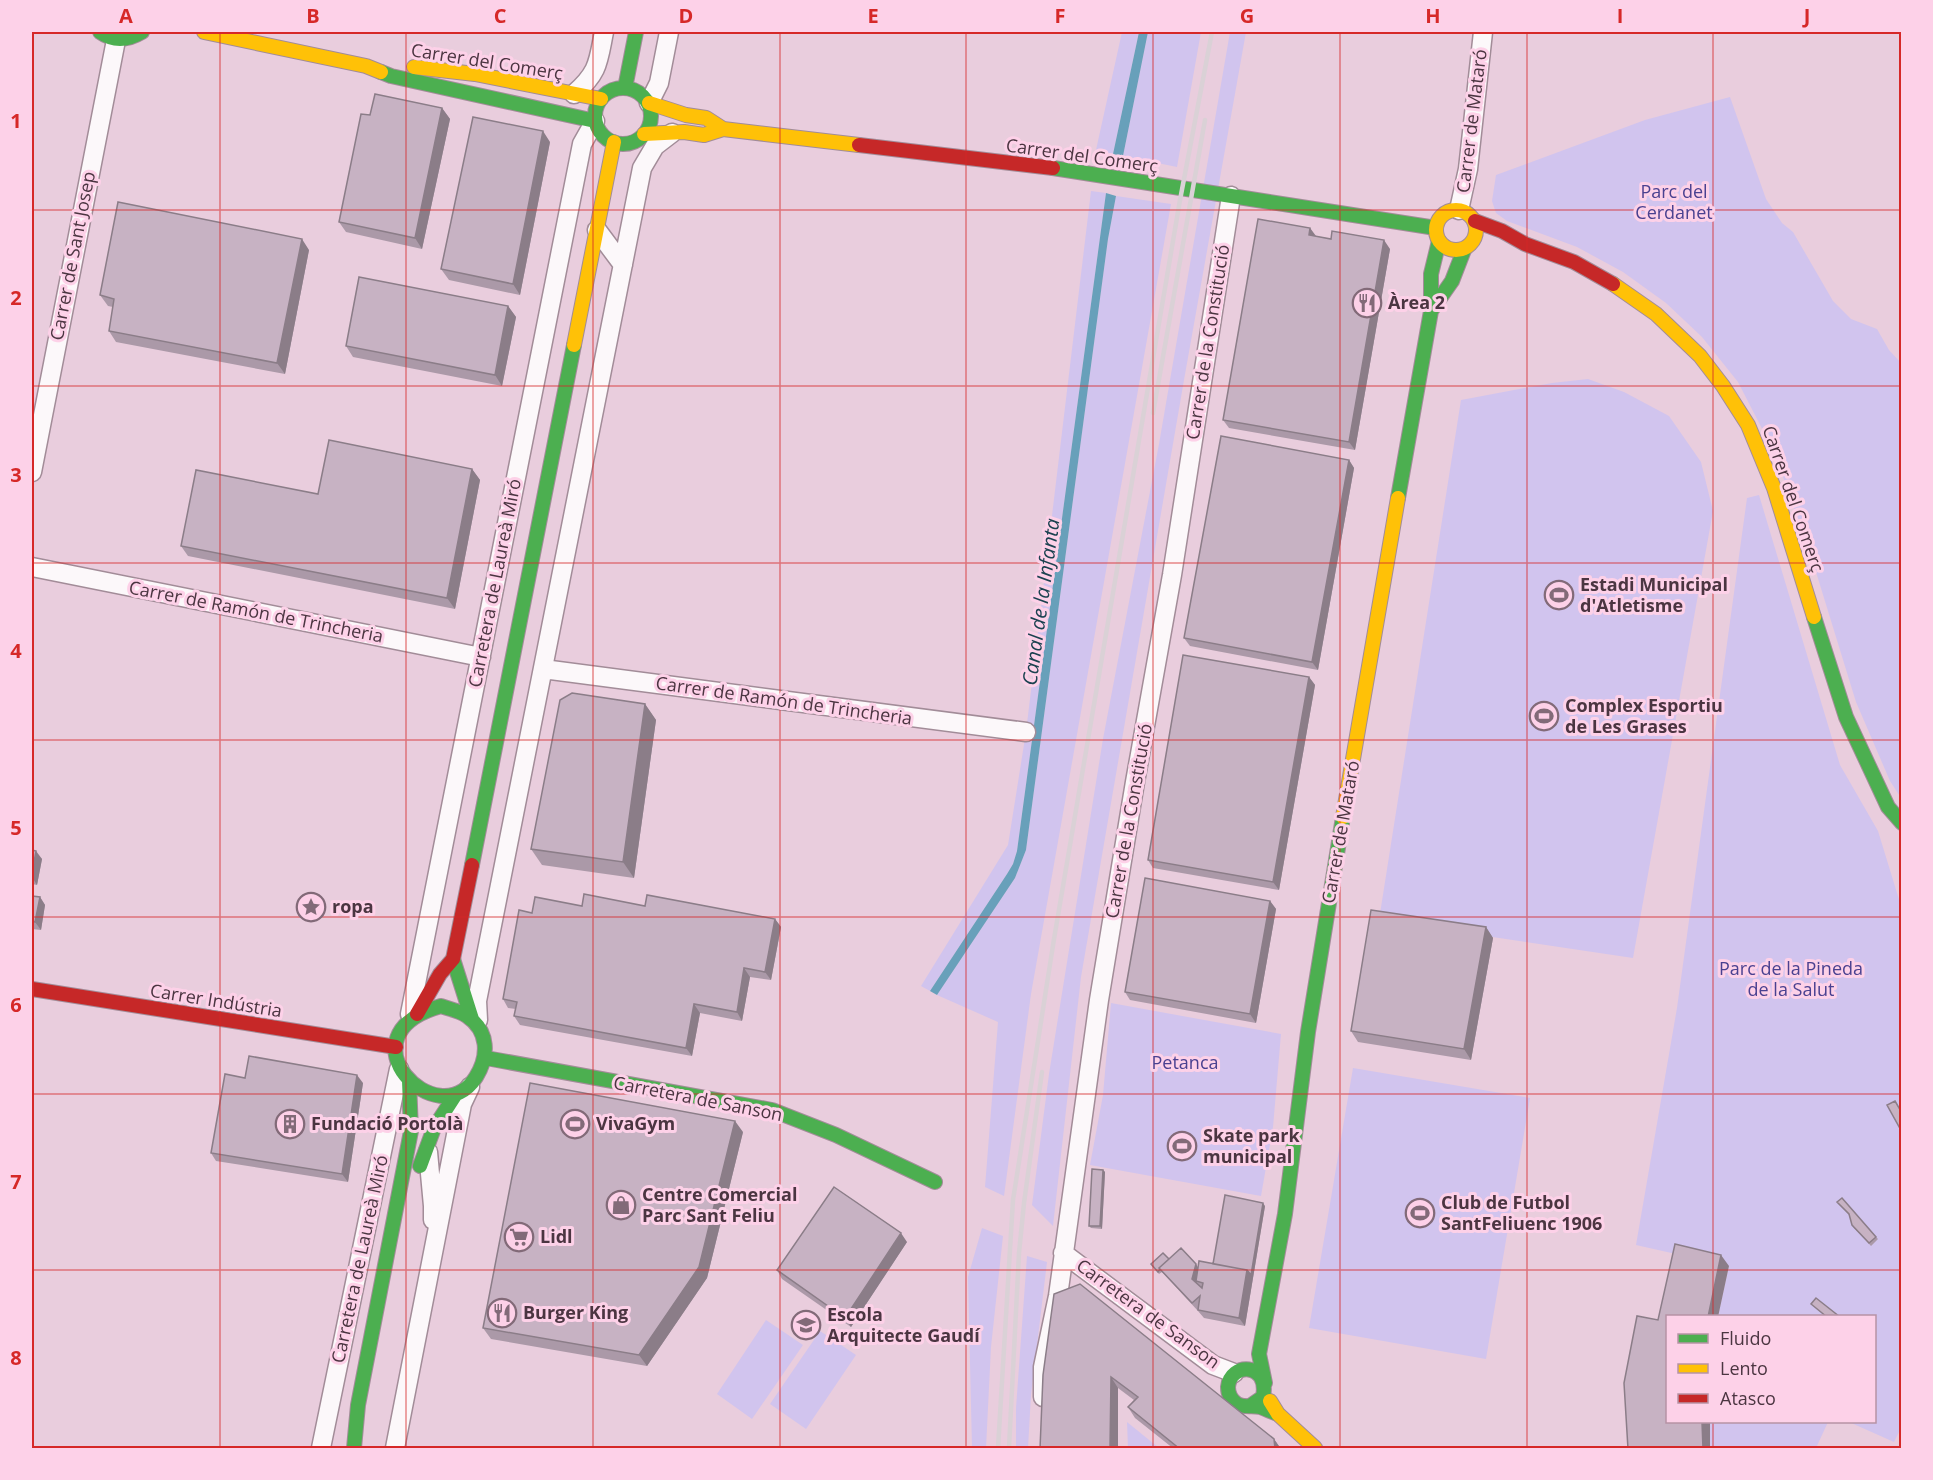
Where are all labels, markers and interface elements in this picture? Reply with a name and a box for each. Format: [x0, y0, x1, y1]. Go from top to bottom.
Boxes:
text: A [119, 2, 133, 29]
text: B [306, 2, 320, 29]
text: C [494, 2, 507, 29]
text: D [679, 2, 693, 29]
text: E [867, 2, 879, 29]
text: F [1055, 2, 1065, 29]
text: G [1240, 2, 1254, 29]
text: H [1425, 2, 1441, 29]
text: I [1617, 2, 1623, 29]
text: J [1802, 2, 1810, 29]
street label: Carrer del Comerç [409, 37, 565, 85]
street label: Carrer de Mataró [1450, 48, 1492, 194]
text: 1 [10, 107, 22, 134]
street label: Carrer del Comerç [1004, 132, 1160, 178]
street label: Carrer de Sant Josep [44, 169, 100, 342]
park label: Parc del Cerdanet [1635, 179, 1713, 224]
street label: Carrer de la Constitució [1180, 242, 1234, 441]
text: 2 [10, 284, 22, 311]
restaurant icon: Àrea 2 [1351, 287, 1383, 319]
place label: Àrea 2 [1388, 290, 1445, 314]
street label: Carrer del Comerç [1758, 422, 1830, 575]
text: 3 [10, 461, 22, 488]
street label: Carretera de Laureà Miró [462, 476, 526, 689]
water label: Canal de la Infanta [1015, 517, 1066, 687]
place label: Estadi Municipal d'Atletisme [1580, 572, 1728, 617]
street label: Carrer de Ramón de Trincheria [127, 575, 385, 647]
sports icon: Estadi Municipal d'Atletisme [1543, 579, 1575, 611]
text: 4 [10, 637, 22, 664]
street label: Carrer de Ramón de Trincheria [654, 670, 914, 730]
place label: Complex Esportiu de Les Grases [1565, 693, 1723, 738]
sports icon: Complex Esportiu de Les Grases [1528, 700, 1560, 732]
street label: Carrer de la Constitució [1099, 722, 1157, 920]
street label: Carrer de Mataró [1316, 758, 1364, 905]
text: 5 [10, 814, 22, 841]
place icon: ropa [295, 891, 327, 923]
place label: ropa [332, 894, 374, 918]
park label: Parc de la Pineda de la Salut [1719, 956, 1863, 1001]
street label: Carrer Indústria [148, 978, 284, 1022]
text: 6 [10, 991, 22, 1018]
park label: Petanca [1151, 1050, 1219, 1074]
street label: Carretera de Sanson [612, 1070, 785, 1126]
building icon: Fundació Portolà [274, 1108, 306, 1140]
sports icon: VivaGym [559, 1108, 591, 1140]
place label: Fundació Portolà [311, 1111, 463, 1135]
place label: VivaGym [596, 1111, 675, 1135]
place label: Skate park municipal [1203, 1123, 1301, 1168]
sports icon: Skate park municipal [1166, 1130, 1198, 1162]
street label: Carretera de Laureà Miró [325, 1153, 393, 1365]
text: 7 [10, 1168, 22, 1195]
place label: Centre Comercial Parc Sant Feliu [642, 1182, 797, 1227]
shop icon: Centre Comercial Parc Sant Feliu [605, 1189, 637, 1221]
place label: Club de Futbol SantFeliuenc 1906 [1441, 1190, 1602, 1235]
sports icon: Club de Futbol SantFeliuenc 1906 [1404, 1197, 1436, 1229]
supermarket icon: Lidl [503, 1221, 535, 1253]
place label: Lidl [540, 1224, 573, 1248]
street label: Carretera de Sanson [1072, 1253, 1225, 1373]
restaurant icon: Burger King [486, 1297, 518, 1329]
place label: Burger King [523, 1300, 628, 1324]
place label: Escola Arquitecte Gaudí [827, 1302, 981, 1347]
school or university icon: Escola Arquitecte Gaudí [790, 1309, 822, 1341]
legend [1666, 1315, 1876, 1423]
text: Fluido [1720, 1326, 1771, 1350]
text: 8 [10, 1344, 22, 1371]
text: Lento [1720, 1356, 1768, 1380]
text: Atasco [1720, 1386, 1776, 1410]

